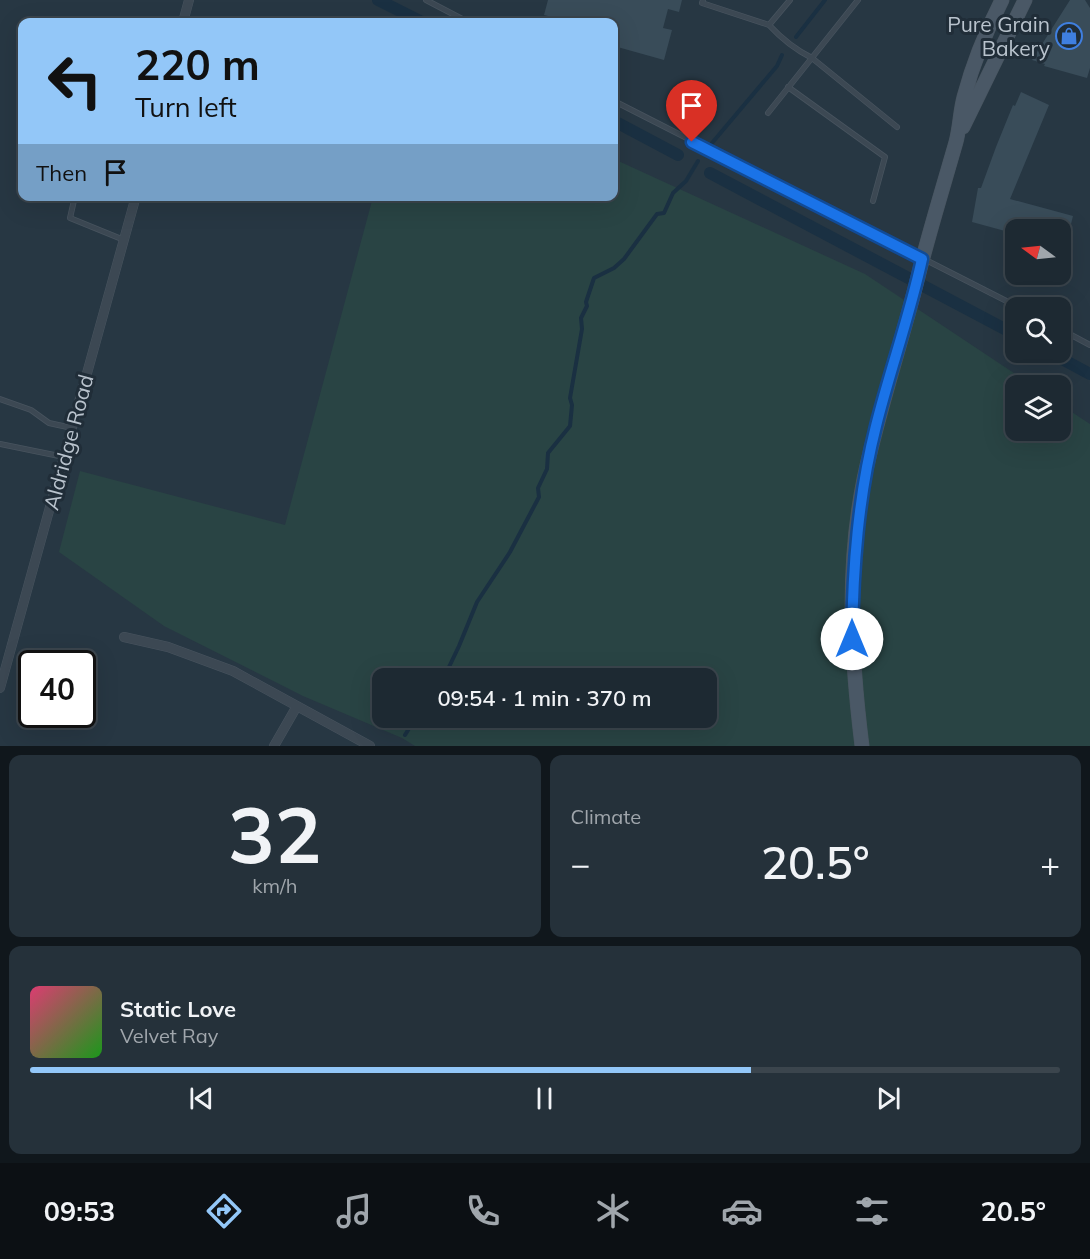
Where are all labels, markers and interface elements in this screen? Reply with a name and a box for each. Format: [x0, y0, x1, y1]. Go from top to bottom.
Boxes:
place label: Pure Grain Bakery [947, 11, 1050, 61]
shop icon: Pure Grain Bakery [1054, 21, 1084, 51]
text: 220 m [135, 38, 260, 91]
icon: left [36, 42, 114, 120]
pin [666, 80, 717, 142]
icon: arrive [675, 89, 708, 122]
text: Turn left [135, 90, 237, 124]
icon: arrive [99, 156, 132, 189]
text: Then [36, 159, 87, 187]
north arrow [1005, 219, 1071, 285]
map controls [1005, 219, 1071, 441]
button: search [1005, 297, 1071, 363]
street label: Aldridge Road [37, 371, 99, 513]
button: layers [1005, 375, 1071, 441]
position arrow [820, 607, 884, 671]
speed limit sign: 40 [18, 650, 96, 728]
text: 09:54 · 1 min · 370 m [437, 684, 652, 712]
text: 32 [228, 785, 322, 883]
text: Climate [571, 804, 641, 829]
text: 20.5° [761, 834, 870, 890]
text: − [571, 843, 590, 884]
text: + [1040, 843, 1060, 884]
text: km/h [252, 873, 297, 898]
text: Static Love [120, 995, 236, 1023]
text: Velvet Ray [120, 1023, 218, 1048]
icon: previous [185, 1082, 218, 1115]
icon: pause [528, 1082, 561, 1115]
icon: next [872, 1082, 905, 1115]
icon: directions [203, 1190, 245, 1232]
icon: music [333, 1190, 375, 1232]
icon: phone [462, 1190, 504, 1232]
icon: climate [592, 1190, 634, 1232]
icon: car [721, 1190, 763, 1232]
icon: filters [851, 1190, 893, 1232]
text: 09:53 [44, 1194, 115, 1228]
text: 20.5° [981, 1194, 1046, 1228]

